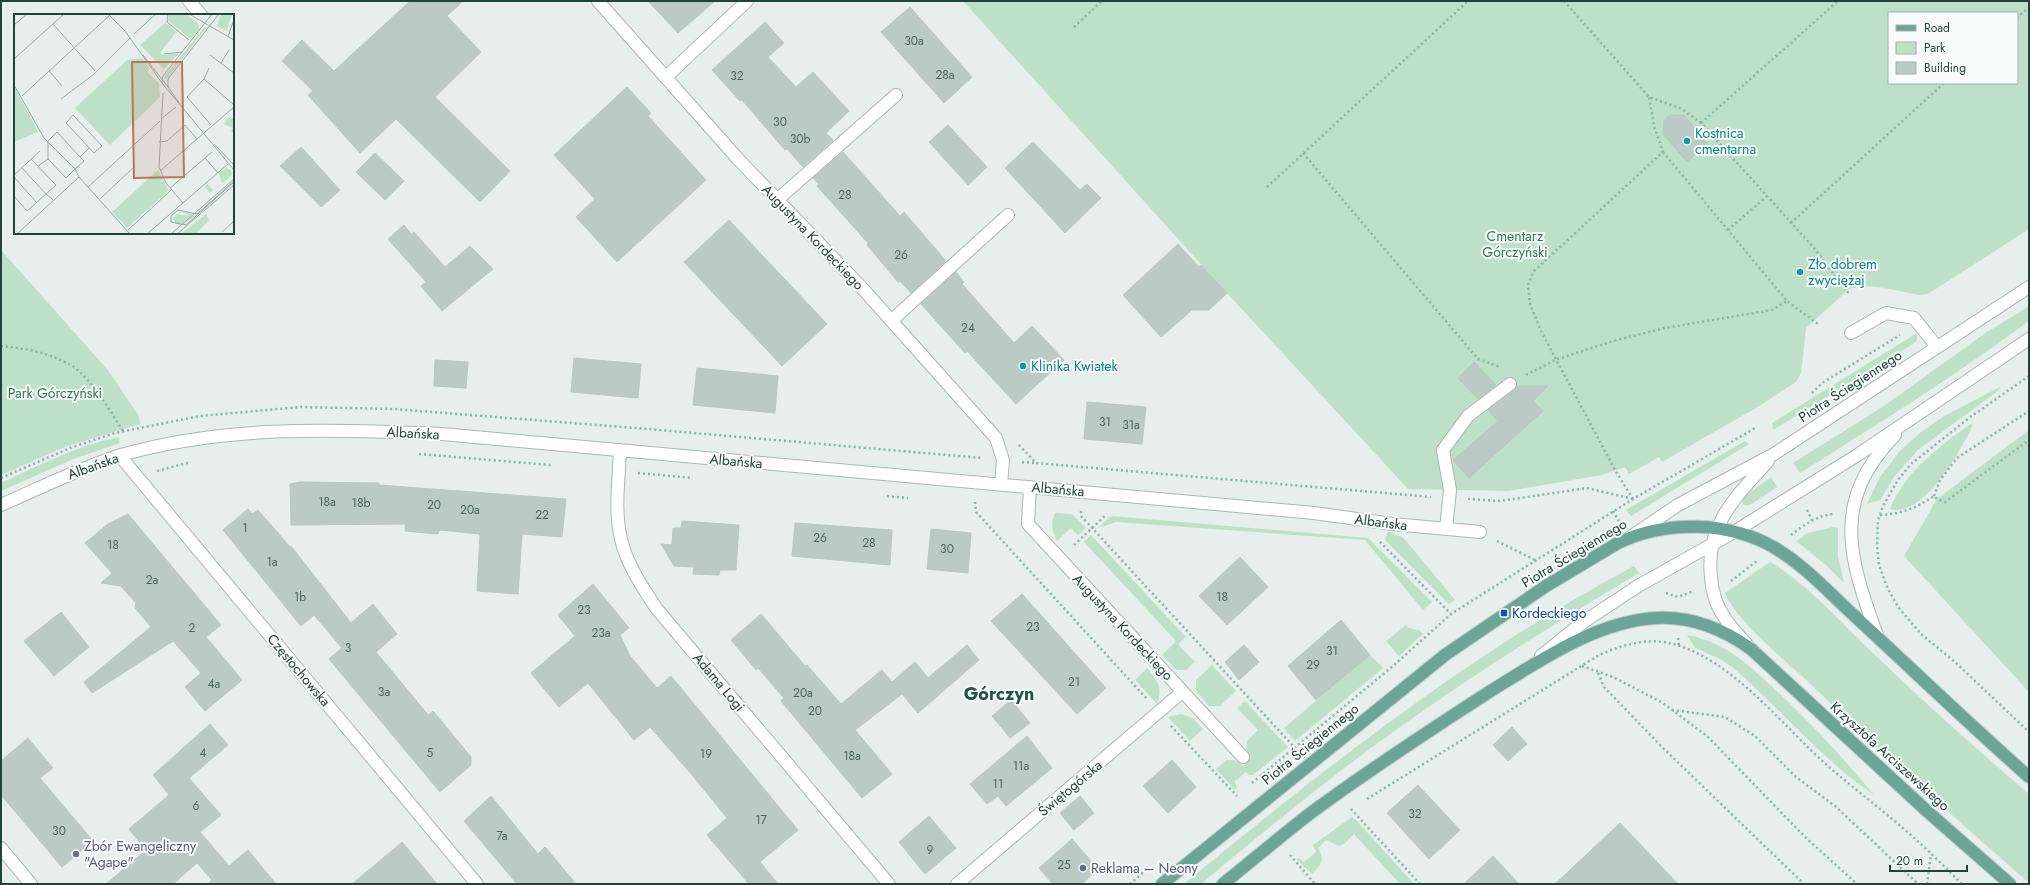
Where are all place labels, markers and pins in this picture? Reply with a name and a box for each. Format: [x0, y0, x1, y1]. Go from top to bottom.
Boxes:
place label: Kostnica cmentarna [1695, 123, 1756, 159]
marker: Kostnica cmentarna [1682, 136, 1692, 146]
place label: Zło dobrem zwyciężaj [1808, 254, 1877, 290]
marker: Zło dobrem zwyciężaj [1795, 267, 1805, 277]
place label: Klinika Kwiatek [1031, 356, 1119, 376]
marker: Klinika Kwiatek [1018, 361, 1028, 371]
place label: Kordeckiego [1512, 603, 1587, 623]
marker: Kordeckiego [1499, 608, 1509, 618]
place label: Zbór Ewangeliczny "Agape" [84, 836, 197, 872]
marker: Zbór Ewangeliczny "Agape" [71, 849, 81, 859]
place label: Reklama – Neony [1091, 858, 1199, 878]
marker: Reklama – Neony [1078, 863, 1088, 873]

